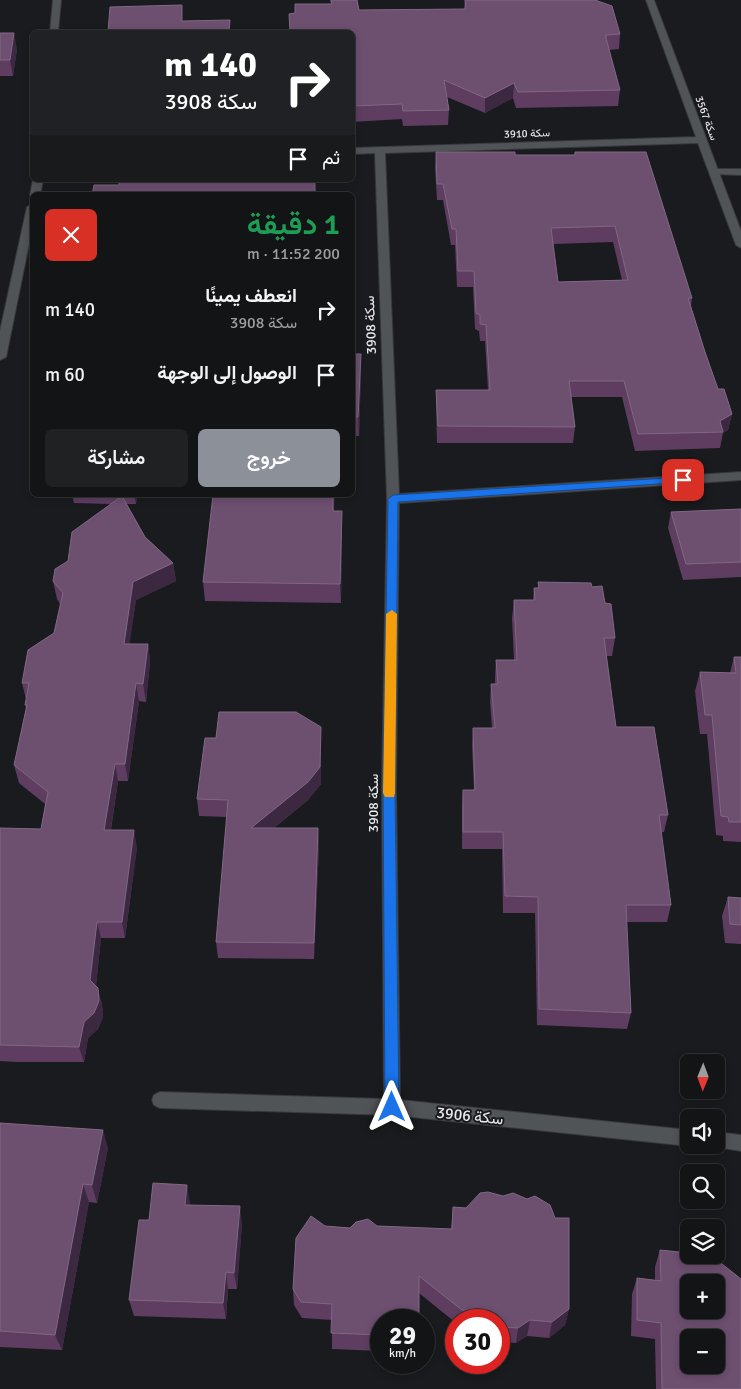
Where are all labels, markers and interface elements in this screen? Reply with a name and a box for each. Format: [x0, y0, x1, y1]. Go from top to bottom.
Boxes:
text: 140 m [164, 43, 257, 86]
icon: right [275, 50, 340, 115]
text: سكة 3908 [165, 88, 257, 115]
street label: سكة 3567 [693, 94, 721, 142]
street label: سكة 3910 [504, 126, 551, 141]
icon: arrive [284, 145, 312, 173]
text: ثم [322, 146, 340, 170]
text: 1 دقيقة [247, 206, 340, 243]
button: close [45, 209, 97, 261]
text: 200 m · 11:52 [247, 244, 340, 264]
text: انعطف يمينًا [205, 284, 297, 308]
street label: سكة 3908 [361, 295, 380, 355]
icon: right [312, 296, 340, 324]
text: 140 m [45, 298, 95, 322]
text: سكة 3908 [230, 313, 297, 333]
text: الوصول إلى الوجهة [157, 361, 297, 385]
icon: arrive [312, 361, 340, 389]
text: 60 m [45, 363, 85, 387]
button: مشاركة [45, 429, 188, 487]
button: خروج [198, 429, 340, 487]
pin [662, 459, 704, 501]
icon: arrive [669, 466, 697, 494]
street label: سكة 3908 [365, 774, 382, 832]
north arrow [680, 1054, 725, 1099]
map controls [680, 1054, 725, 1374]
position arrow [365, 1080, 417, 1132]
street label: سكة 3906 [435, 1103, 504, 1129]
button: sound [680, 1109, 725, 1154]
button: search [680, 1164, 725, 1209]
button: layers [680, 1219, 725, 1264]
button: + [680, 1274, 725, 1319]
speed limit sign: 30 [445, 1309, 510, 1374]
text: 29 [389, 1320, 416, 1351]
button: − [680, 1329, 725, 1374]
text: km/h [389, 1346, 416, 1361]

